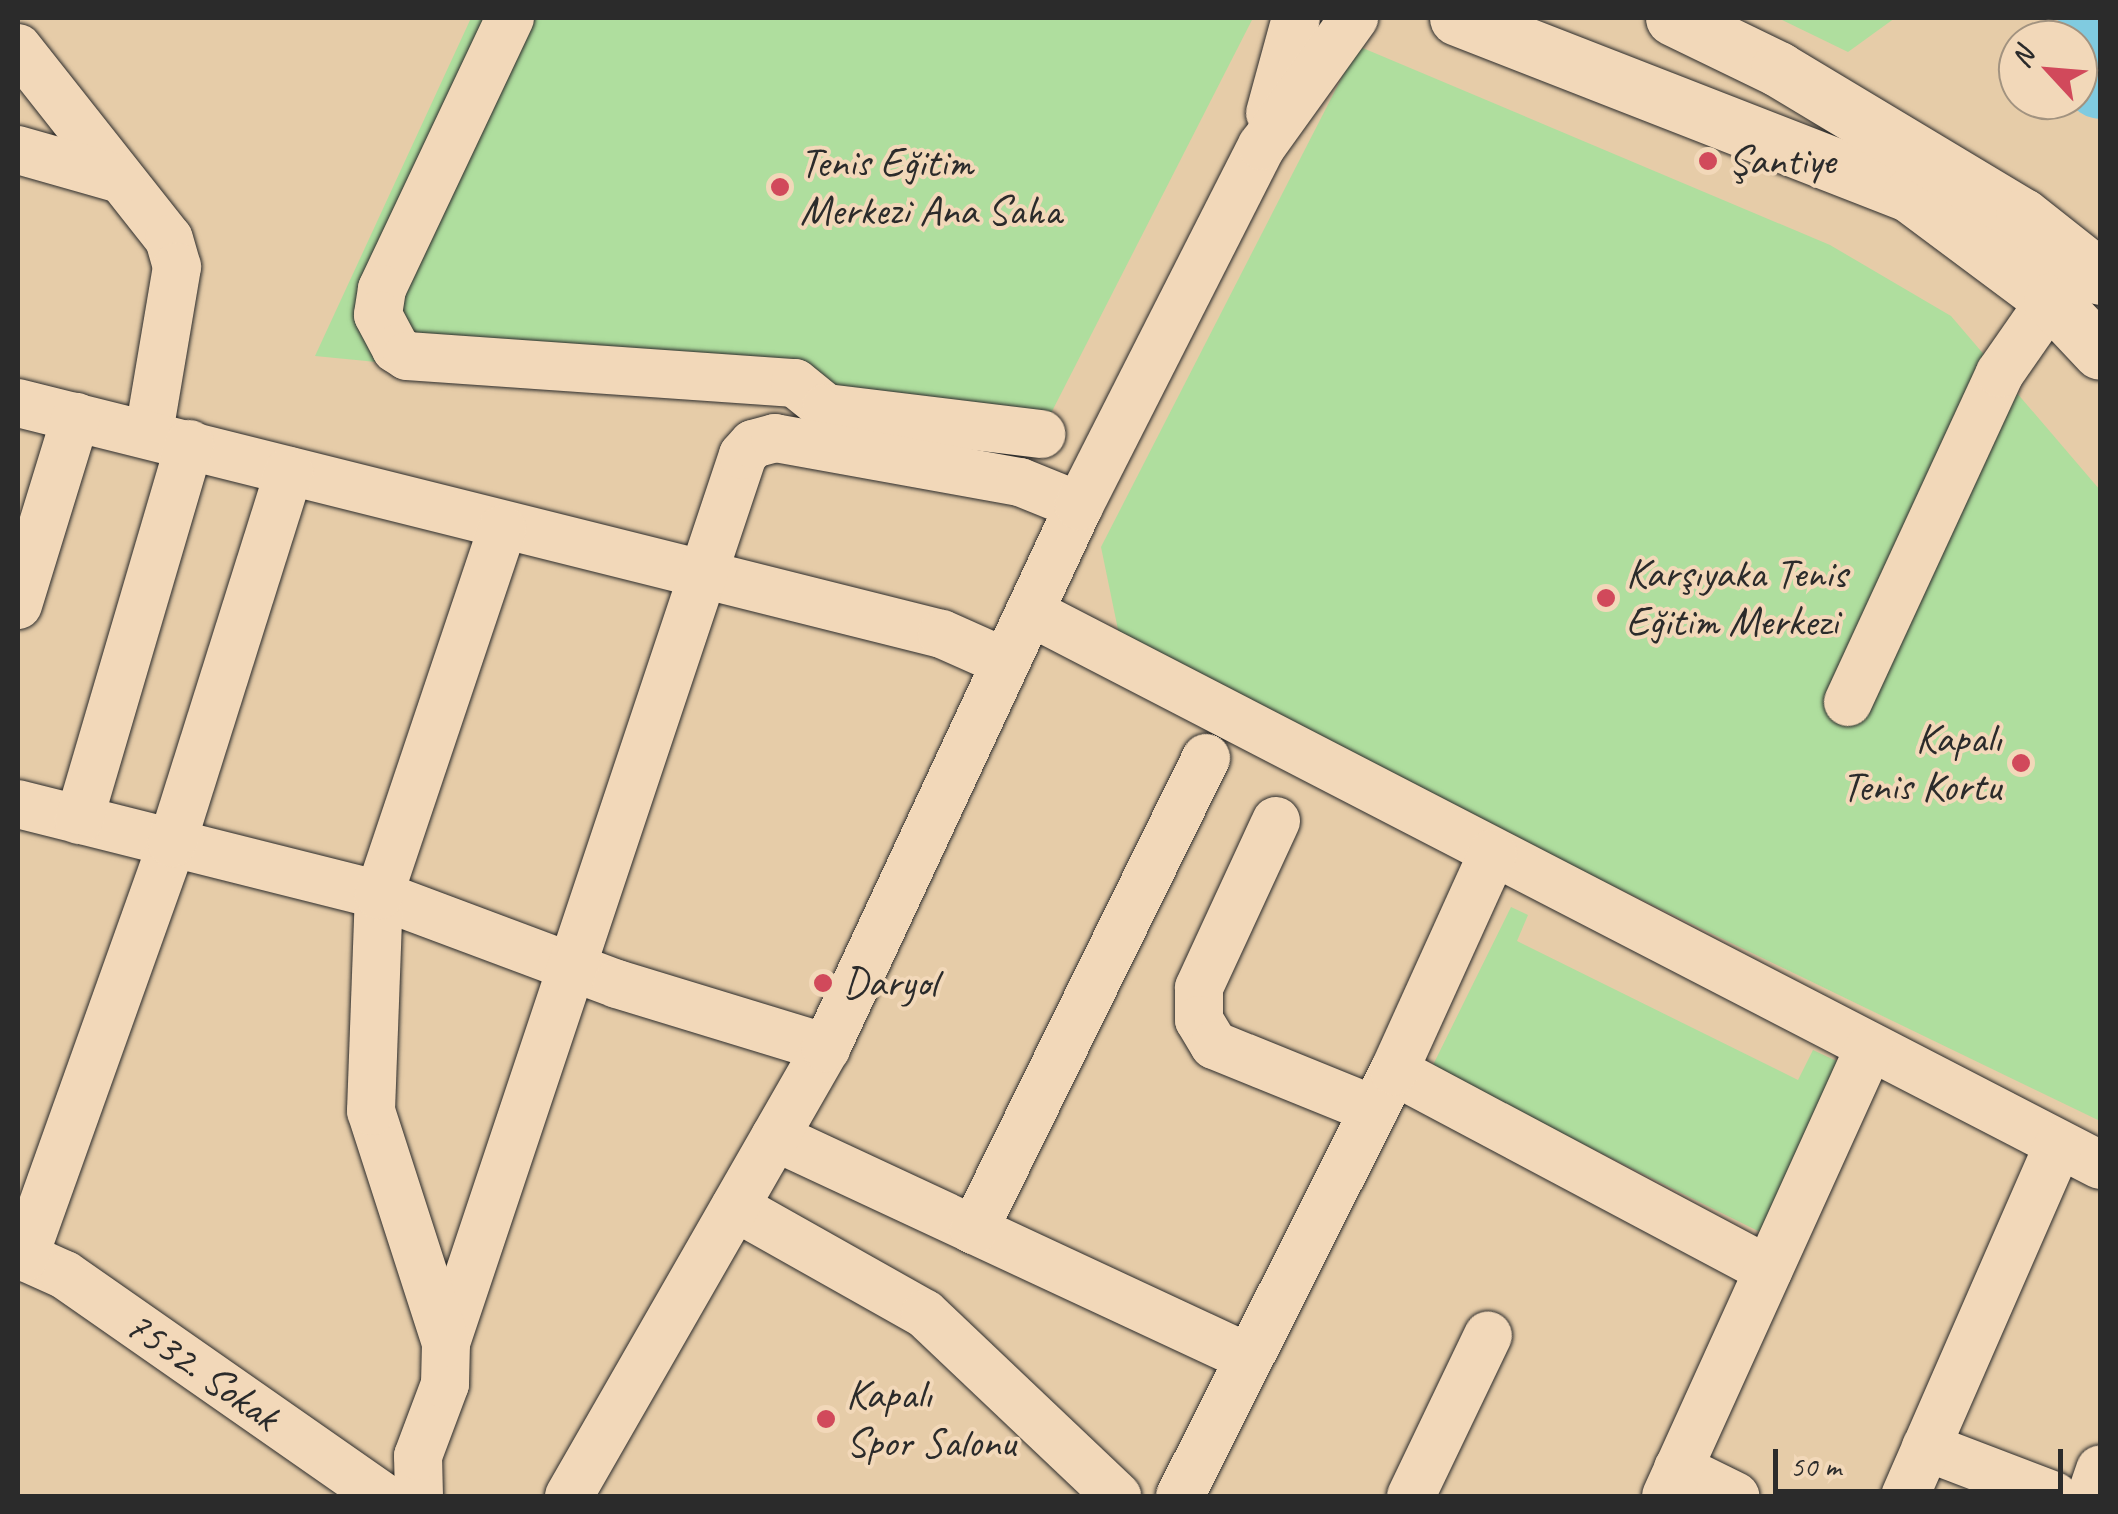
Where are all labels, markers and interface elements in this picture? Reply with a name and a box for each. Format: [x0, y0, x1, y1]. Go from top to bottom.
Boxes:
north arrow [1998, 20, 2098, 120]
text: N [2003, 42, 2042, 73]
place label: Şantiye [1728, 136, 1835, 186]
place label: Tenis Eğitim Merkezi Ana Saha [800, 138, 1062, 236]
marker: Şantiye [1697, 150, 1719, 172]
marker: Tenis Eğitim Merkezi Ana Saha [769, 176, 791, 198]
place label: Karşıyaka Tenis Eğitim Merkezi [1626, 549, 1846, 648]
marker: Karşıyaka Tenis Eğitim Merkezi [1595, 587, 1617, 609]
place label: Kapalı Tenis Kortu [1842, 714, 2001, 812]
marker: Kapalı Tenis Kortu [2010, 752, 2032, 774]
place label: Daryol [843, 958, 937, 1008]
marker: Daryol [812, 972, 834, 994]
street label: 7532. Sokak [115, 1300, 289, 1442]
place label: Kapalı Spor Salonu [846, 1370, 1017, 1468]
marker: Kapalı Spor Salonu [815, 1408, 837, 1430]
scale bar [1778, 1429, 2068, 1491]
text: 50 m [1790, 1447, 1841, 1485]

